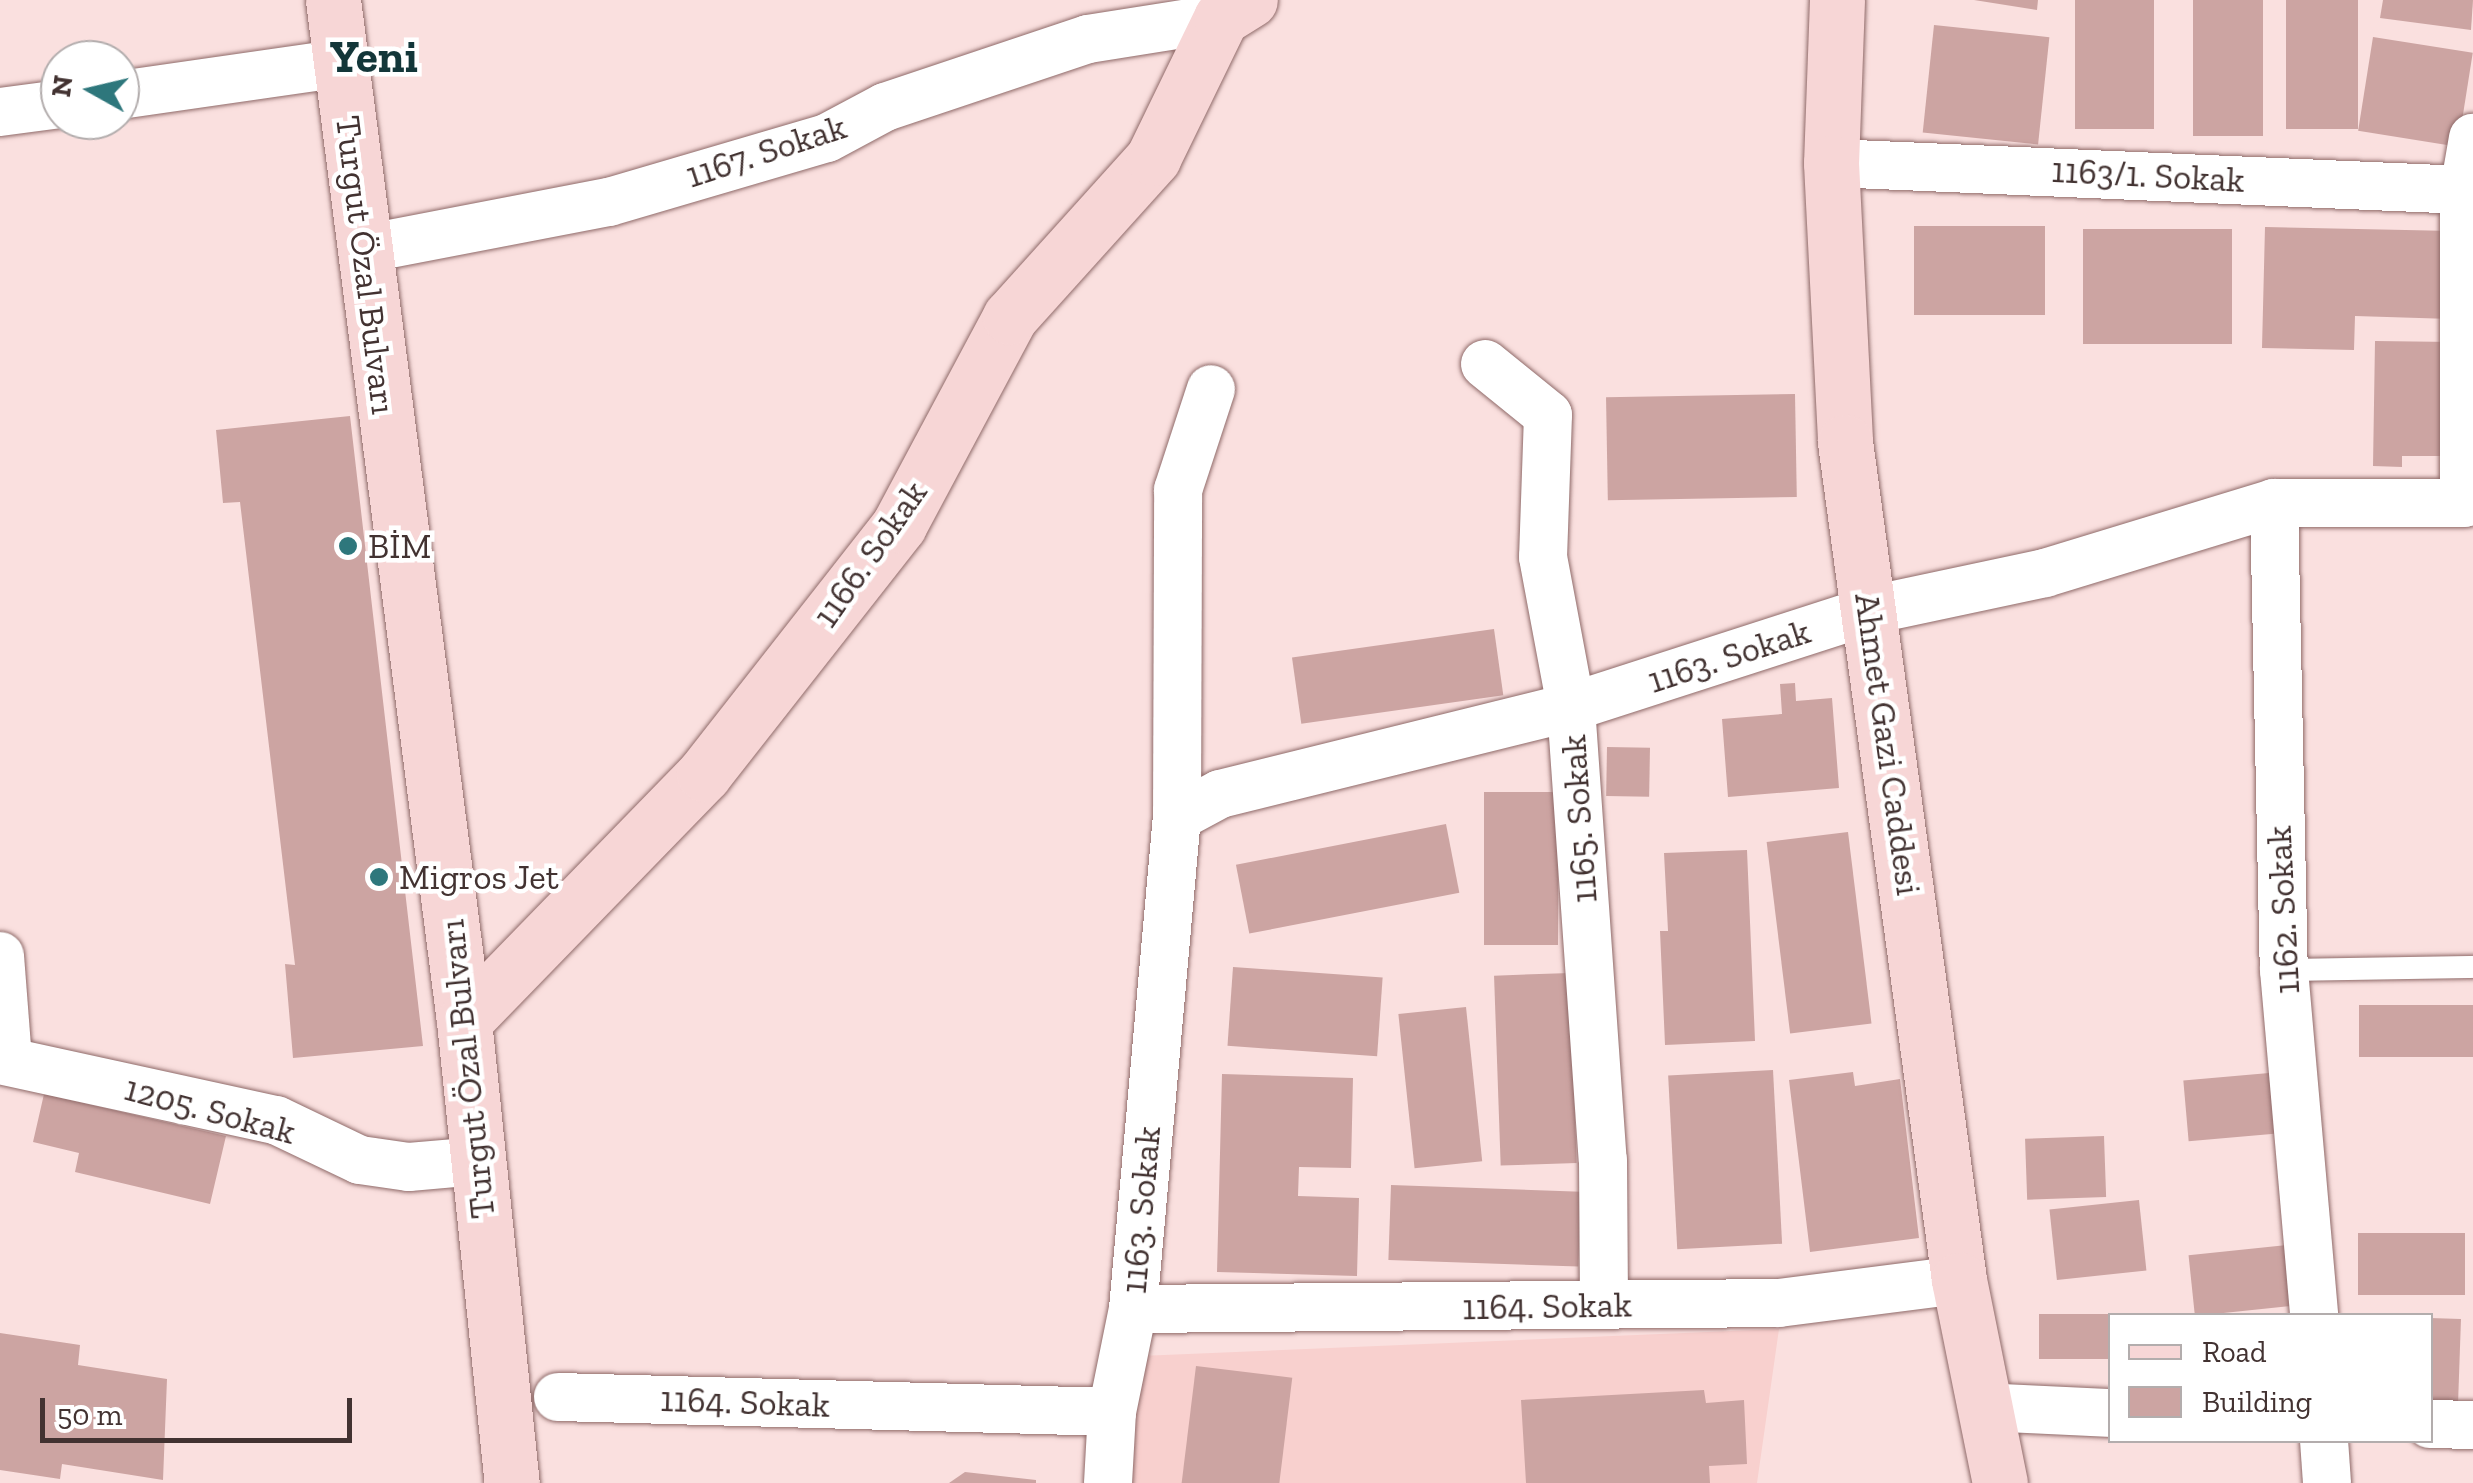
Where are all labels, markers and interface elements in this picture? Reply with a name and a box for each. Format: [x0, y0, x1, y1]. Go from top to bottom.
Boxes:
district label: Yeni [330, 31, 418, 85]
north arrow [40, 40, 140, 140]
text: N [44, 73, 80, 99]
street label: 1167. Sokak [681, 105, 851, 197]
street label: Turgut Özal Bulvarı [327, 113, 405, 417]
street label: 1163/1. Sokak [2050, 149, 2246, 201]
street label: 1166. Sokak [804, 473, 936, 635]
place label: BİM [368, 525, 431, 567]
marker: BİM [337, 535, 359, 557]
street label: Ahmet Gazi Caddesi [1846, 590, 1930, 898]
street label: 1163. Sokak [1643, 610, 1815, 702]
street label: 1165. Sokak [1552, 733, 1606, 905]
street label: 1162. Sokak [2258, 825, 2308, 995]
place label: Migros Jet [399, 856, 559, 898]
marker: Migros Jet [368, 866, 390, 888]
street label: Turgut Özal Bulvarı [430, 917, 504, 1221]
street label: 1205. Sokak [120, 1067, 300, 1153]
street label: 1163. Sokak [1113, 1125, 1169, 1295]
street label: 1164. Sokak [1462, 1284, 1632, 1328]
legend [2108, 1313, 2433, 1443]
text: Road [2202, 1334, 2267, 1370]
scale bar [45, 1378, 358, 1440]
street label: 1164. Sokak [659, 1378, 831, 1426]
text: Building [2202, 1384, 2312, 1420]
text: 50 m [57, 1397, 122, 1433]

